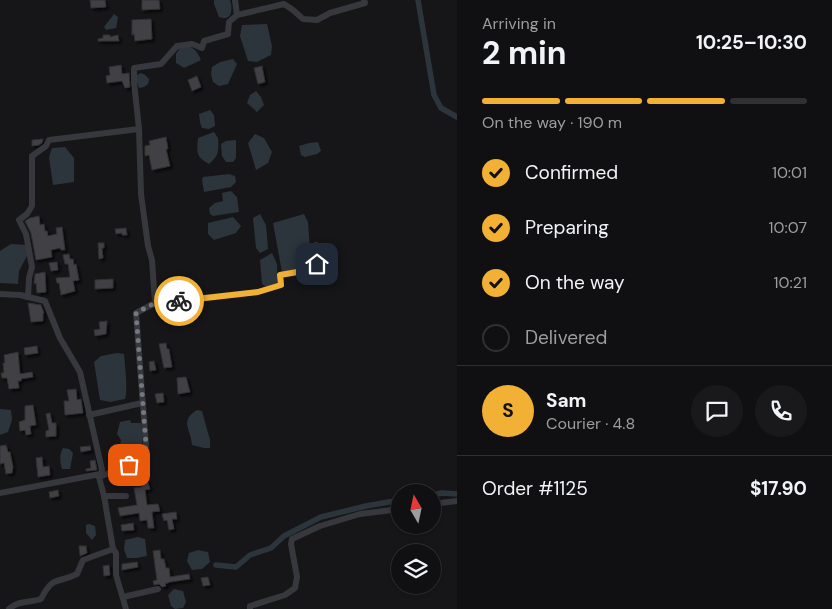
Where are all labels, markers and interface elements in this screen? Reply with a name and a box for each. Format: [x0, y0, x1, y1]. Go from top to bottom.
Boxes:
text: Arriving in [482, 13, 556, 34]
text: 10:25–10:30 [696, 30, 807, 55]
text: 2 min [482, 32, 567, 74]
text: On the way · 190 m [482, 112, 622, 133]
icon: check [482, 159, 510, 187]
text: Confirmed [525, 160, 618, 185]
text: 10:01 [772, 162, 807, 183]
icon: check [482, 214, 510, 242]
text: Preparing [525, 215, 609, 240]
text: 10:07 [769, 217, 807, 238]
pin [296, 243, 338, 285]
icon: home [303, 250, 331, 278]
icon: check [482, 269, 510, 297]
text: On the way [525, 270, 625, 295]
text: 10:21 [774, 272, 807, 293]
courier [154, 276, 204, 326]
icon: bike [165, 287, 193, 315]
text: Delivered [525, 325, 607, 350]
button: chat [691, 385, 743, 437]
button: phone [755, 385, 807, 437]
text: Sam [546, 388, 587, 413]
text: S [502, 398, 514, 423]
text: Courier · 4.8 [546, 413, 635, 434]
pin [108, 444, 150, 486]
icon: bag [115, 451, 143, 479]
text: Order #1125 [482, 476, 588, 501]
text: $17.90 [750, 476, 807, 501]
north arrow [391, 484, 441, 534]
map controls [391, 484, 441, 594]
button: layers [391, 544, 441, 594]

